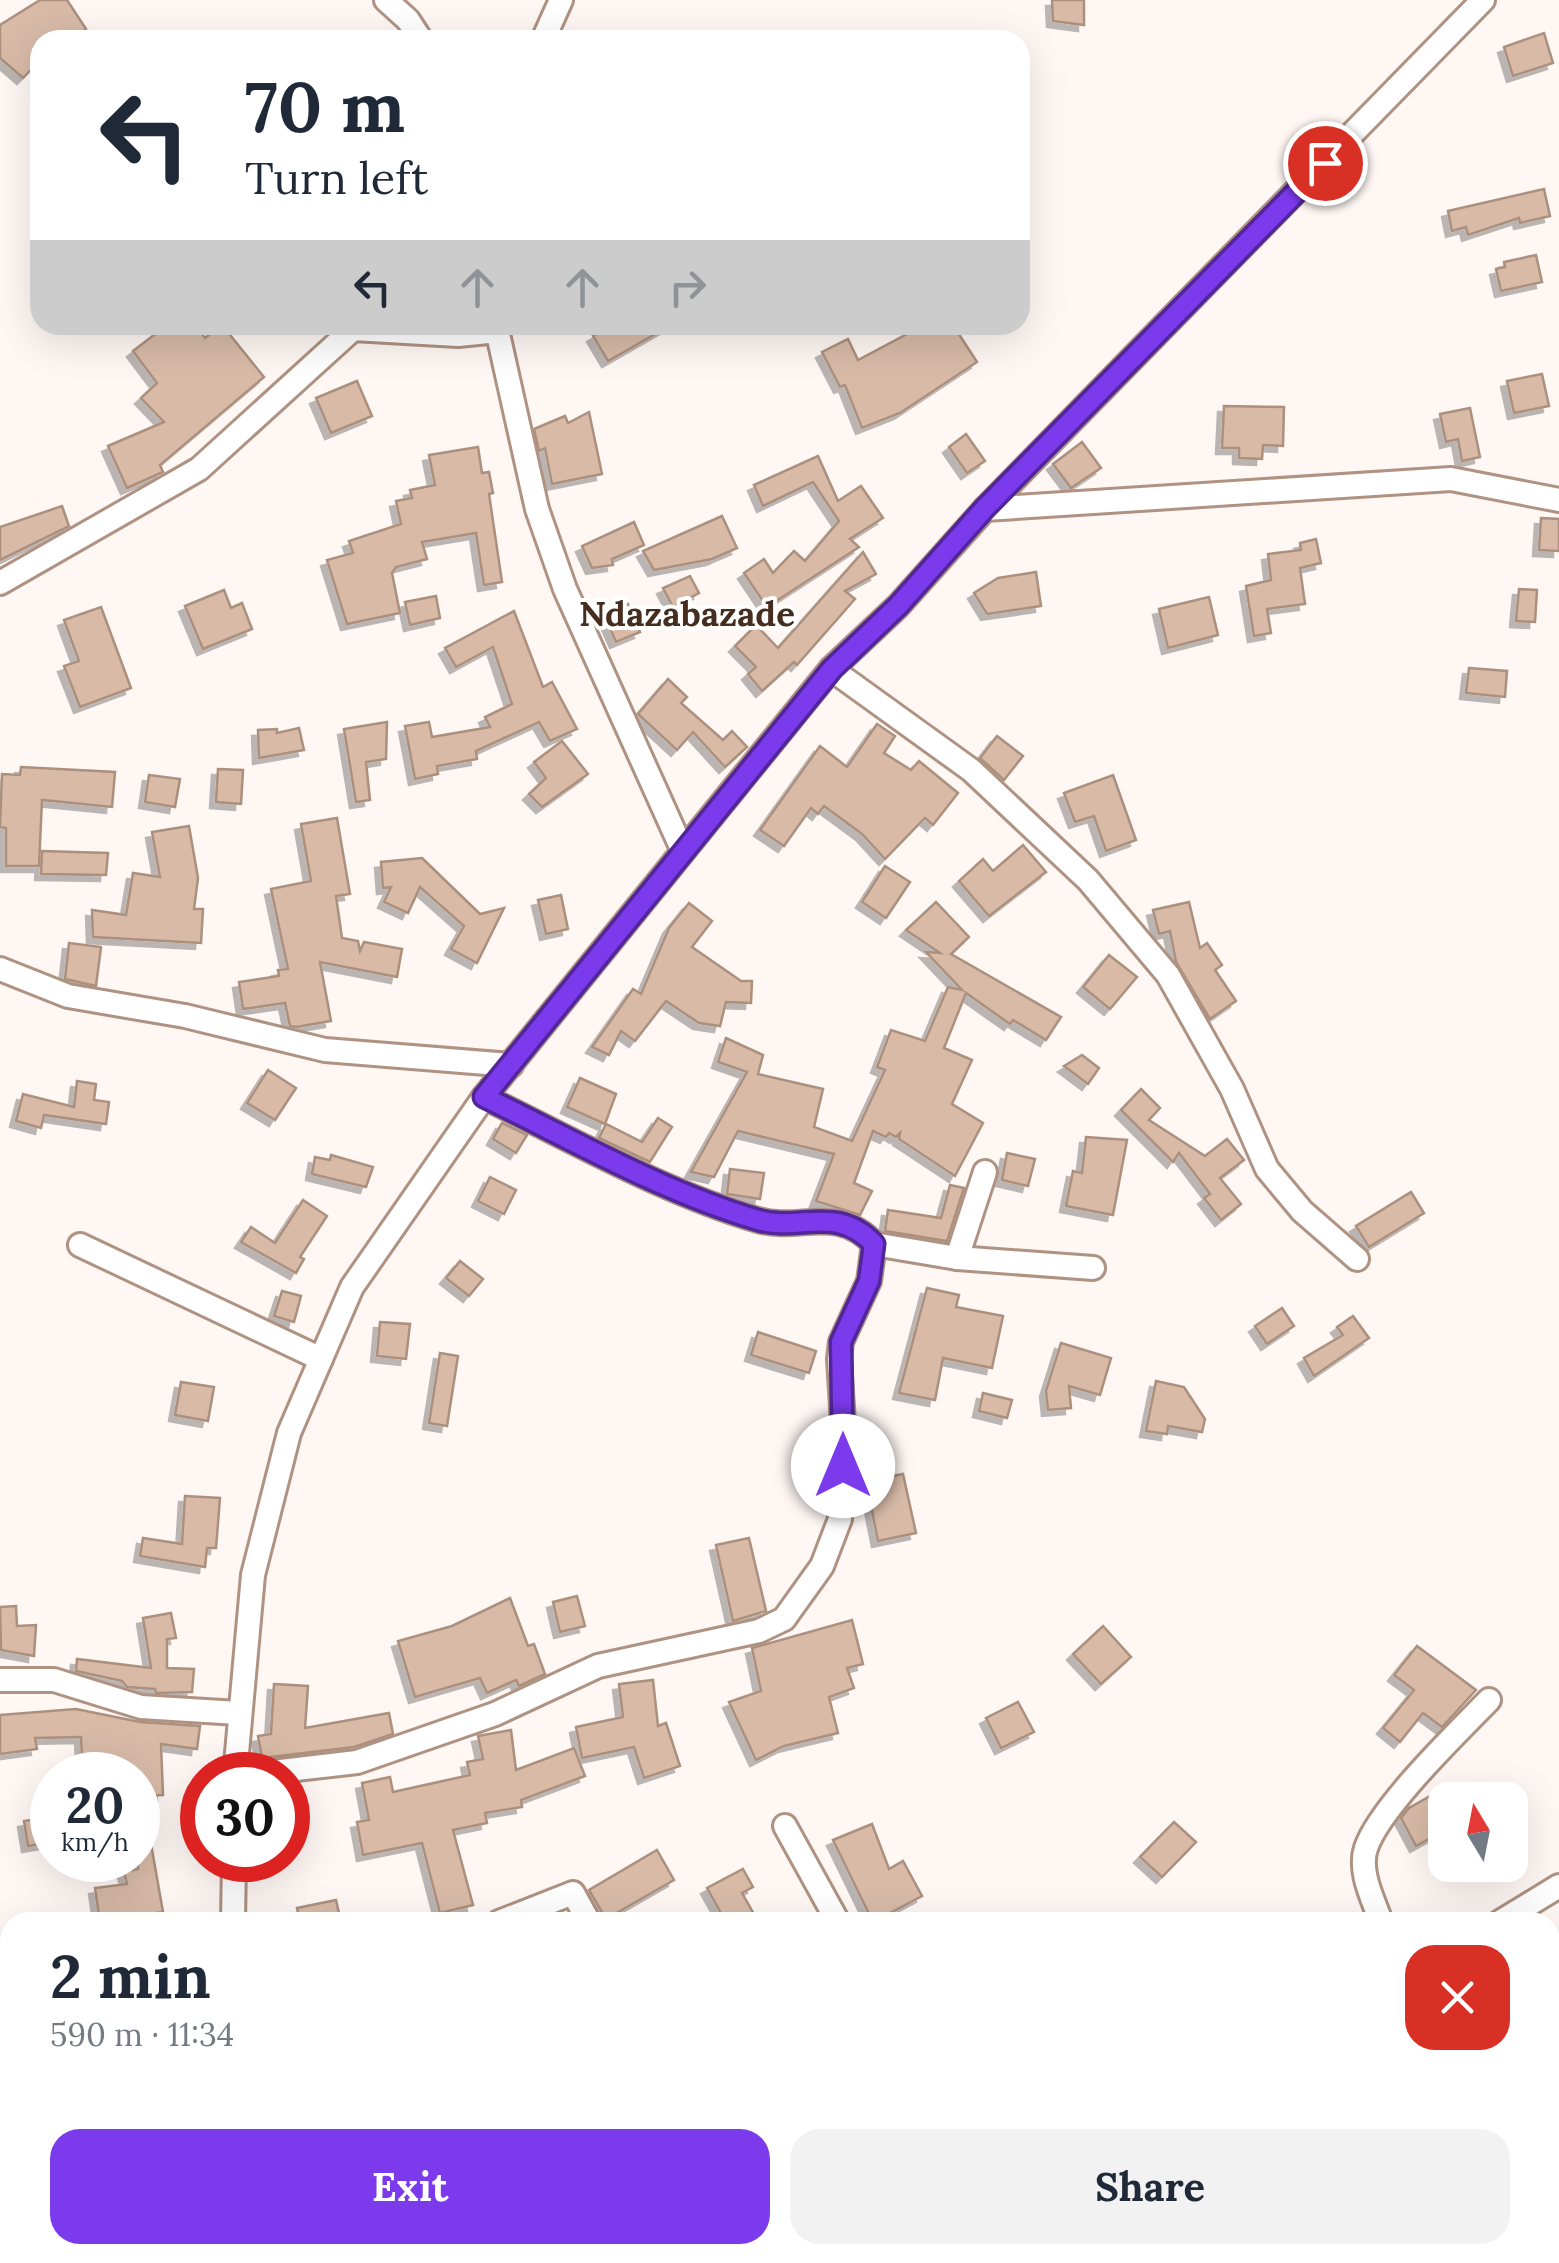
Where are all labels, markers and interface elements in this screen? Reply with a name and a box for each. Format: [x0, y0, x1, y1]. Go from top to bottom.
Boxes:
text: 70 m [245, 62, 405, 151]
icon: left [80, 70, 210, 200]
pin [1283, 121, 1368, 206]
icon: arrive [1298, 136, 1353, 191]
text: Turn left [245, 149, 428, 206]
icon: left [345, 260, 400, 315]
icon: ahead [450, 260, 505, 315]
icon: ahead [555, 260, 610, 315]
icon: right [660, 260, 715, 315]
district label: Ndazabazade [579, 591, 795, 636]
position arrow [791, 1414, 895, 1518]
speed limit sign: 30 [180, 1752, 310, 1882]
text: 20 [66, 1773, 124, 1837]
north arrow [1428, 1782, 1528, 1882]
map controls [1428, 1782, 1528, 1882]
text: km/h [61, 1826, 129, 1858]
text: 2 min [50, 1938, 211, 2014]
button: close [1405, 1945, 1510, 2050]
text: 590 m · 11:34 [50, 2014, 234, 2055]
button: Exit [50, 2129, 770, 2244]
button: Share [790, 2129, 1510, 2244]

